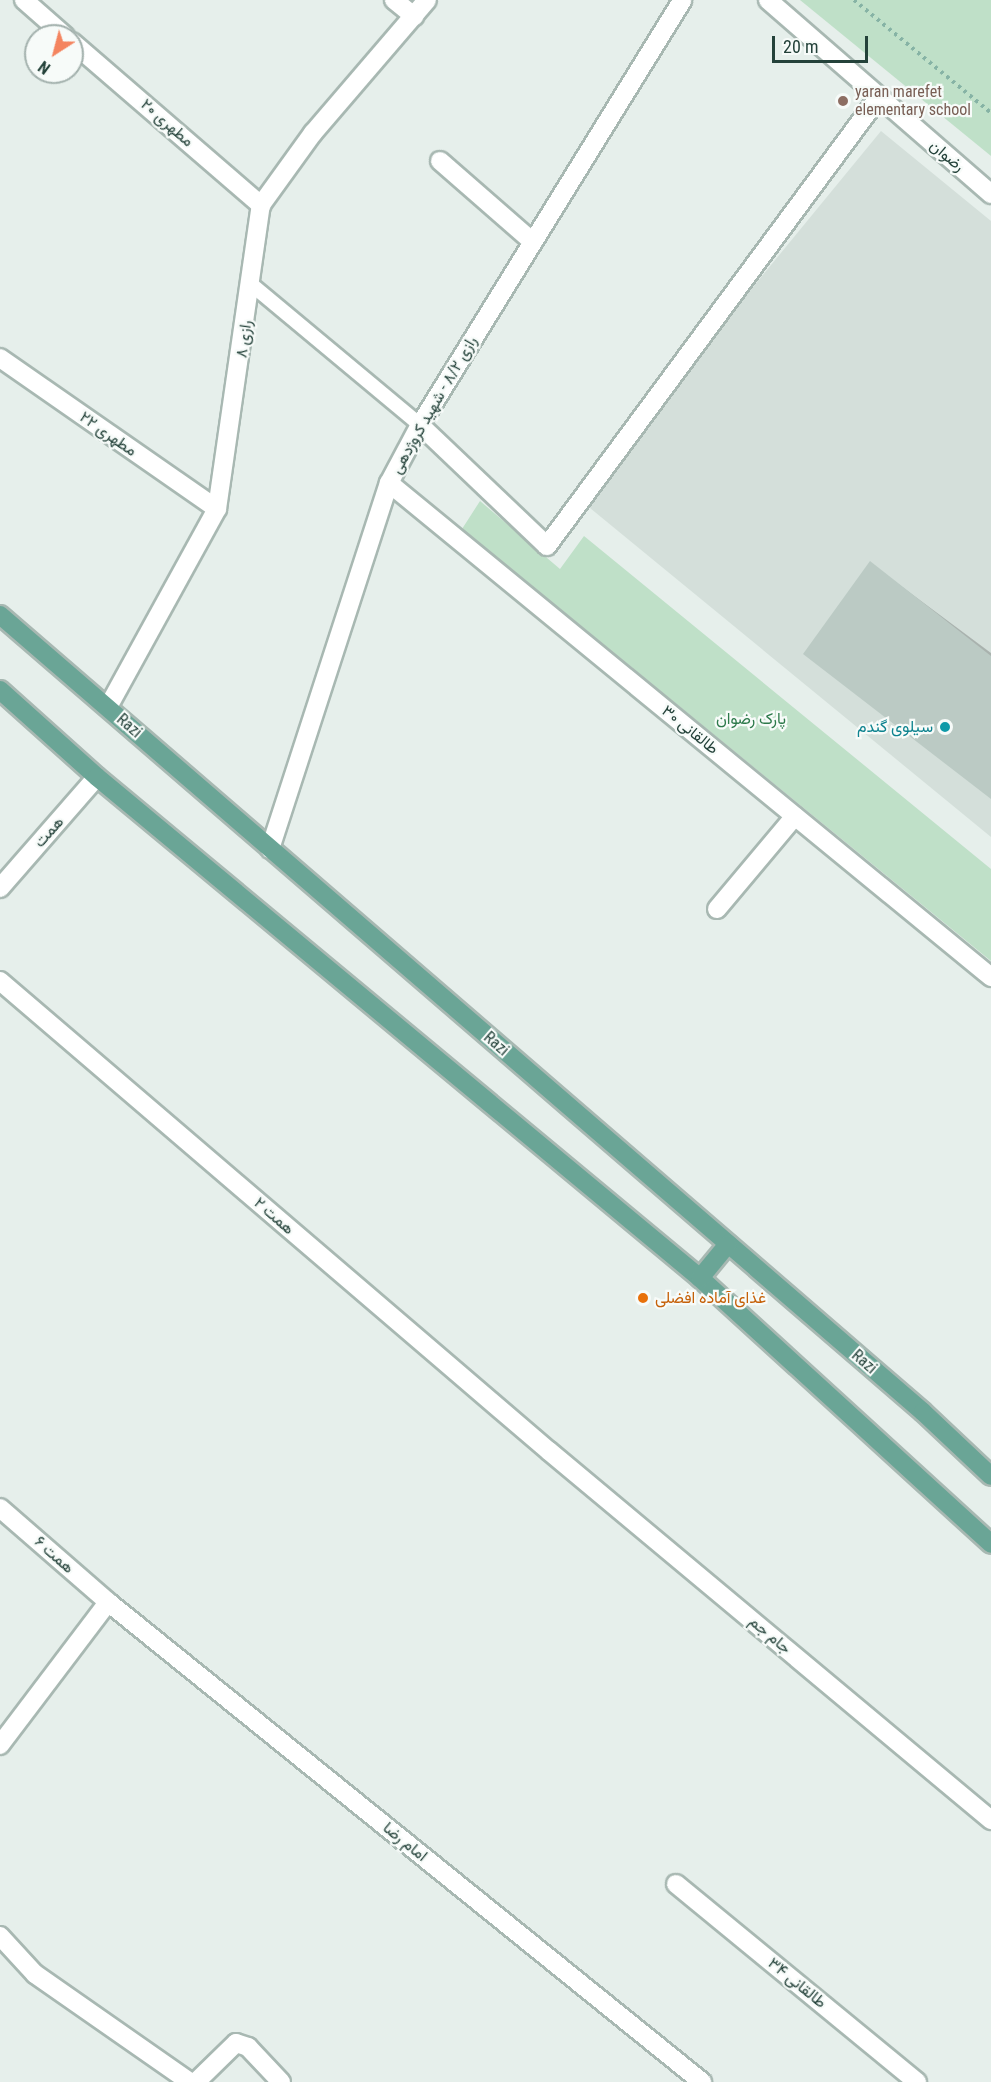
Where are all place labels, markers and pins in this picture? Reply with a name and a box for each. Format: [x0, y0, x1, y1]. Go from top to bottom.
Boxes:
place label: yaran marefet elementary school [855, 82, 971, 120]
marker: yaran marefet elementary school [836, 94, 850, 108]
place label: سیلوی گندم [857, 717, 933, 737]
marker: سیلوی گندم [938, 720, 952, 734]
place label: غذای آماده افضلی [655, 1288, 766, 1308]
marker: غذای آماده افضلی [636, 1291, 650, 1305]

